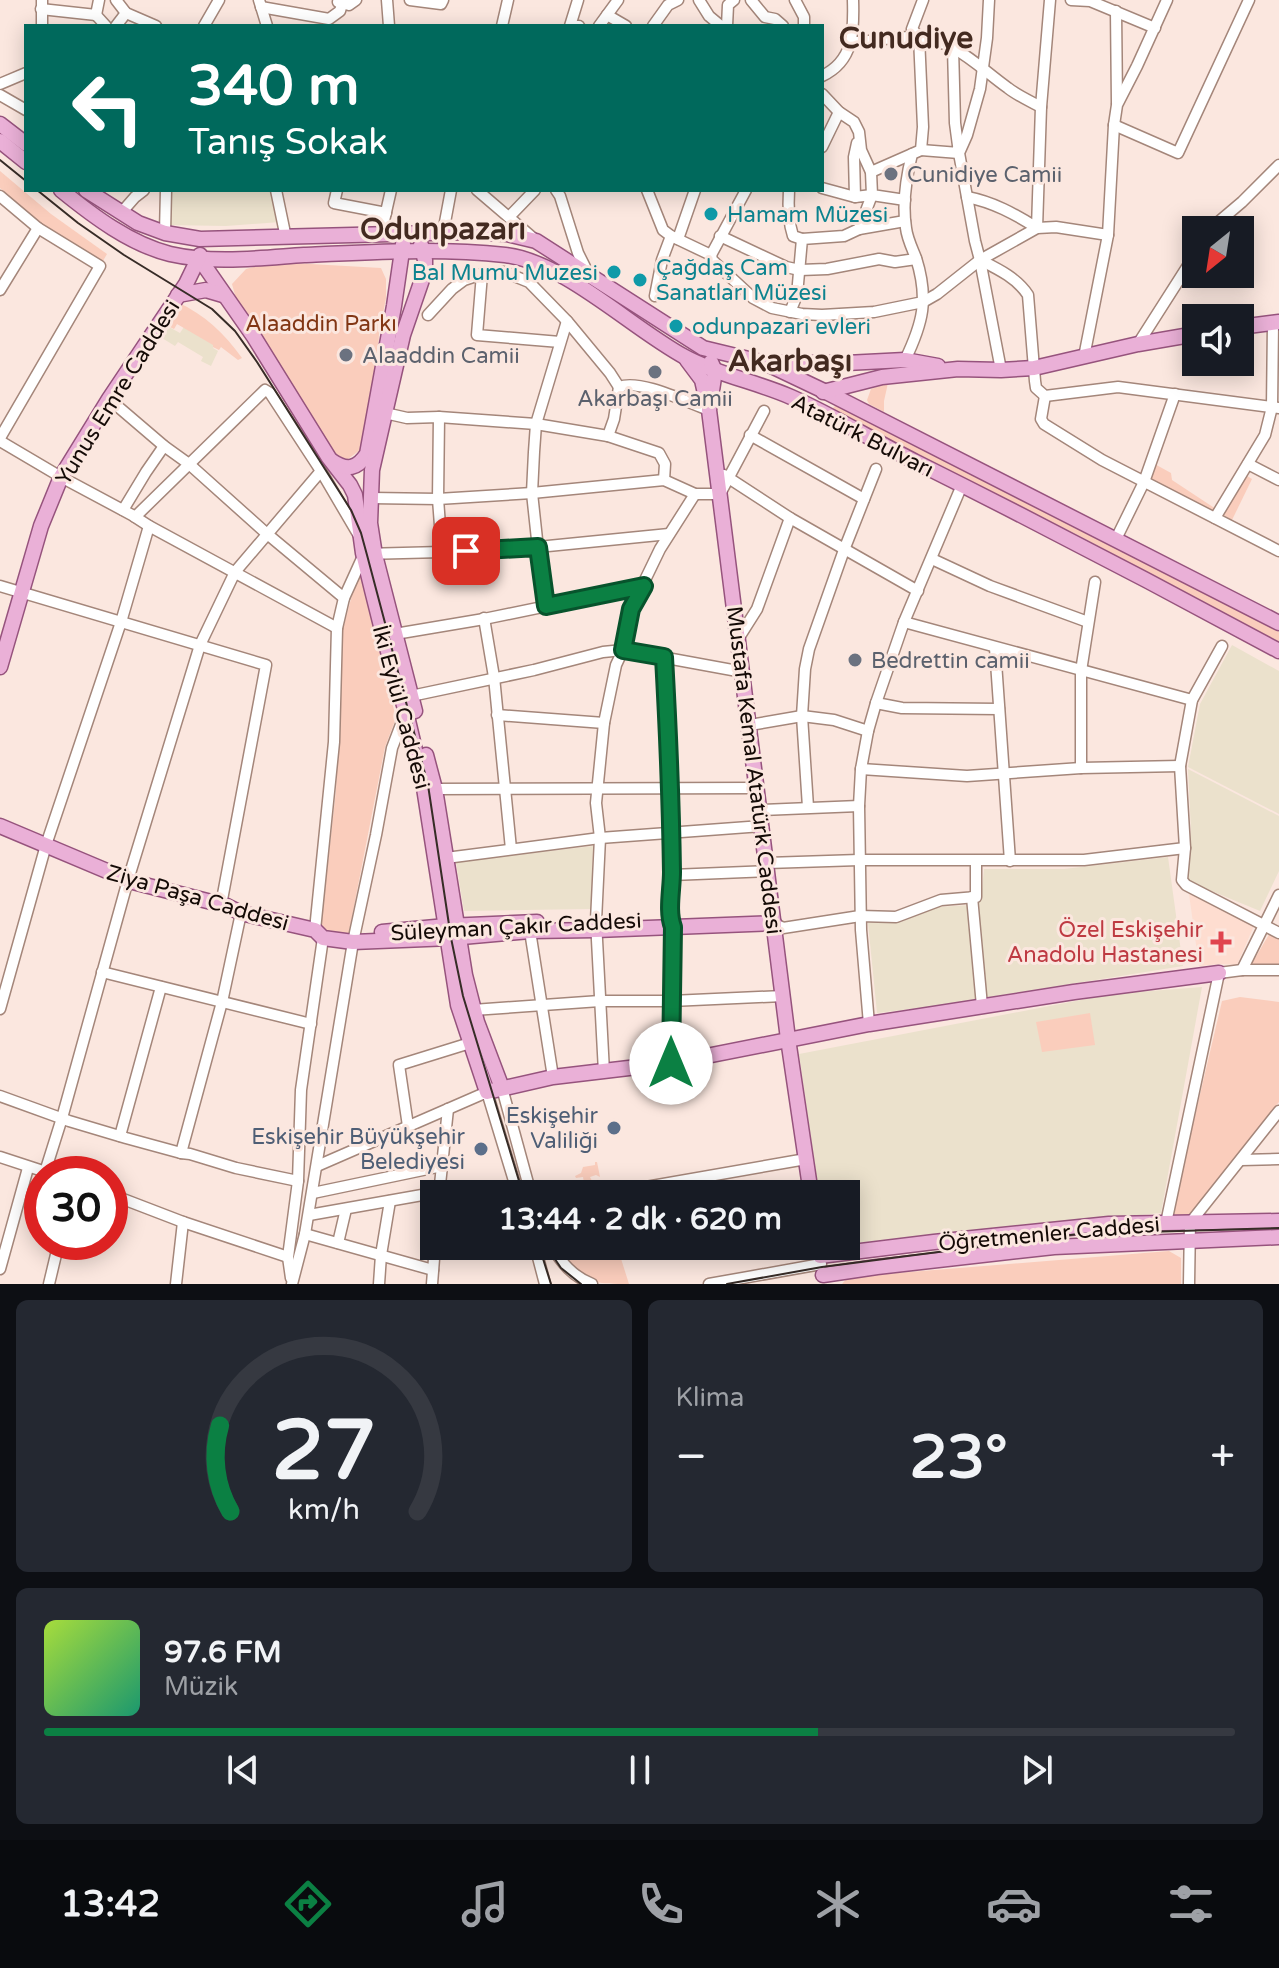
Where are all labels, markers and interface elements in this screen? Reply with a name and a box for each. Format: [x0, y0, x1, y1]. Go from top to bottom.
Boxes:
district label: Cunudiye [839, 20, 973, 57]
text: 340 m [188, 53, 359, 120]
icon: left [56, 56, 160, 160]
text: Tanış Sokak [188, 121, 388, 164]
place label: Cunidiye Camii [907, 162, 1062, 188]
marker: Cunidiye Camii [882, 165, 900, 183]
place label: Hamam Müzesi [727, 202, 888, 228]
marker: Hamam Müzesi [702, 205, 720, 223]
district label: Odunpazarı [360, 211, 526, 248]
north arrow [1182, 216, 1254, 288]
map controls [1182, 216, 1254, 376]
place label: Çağdaş Cam Sanatları Müzesi [656, 255, 827, 306]
place label: Bal Mumu Muzesi [412, 260, 598, 286]
marker: Bal Mumu Muzesi [605, 263, 623, 281]
marker: Çağdaş Cam Sanatları Müzesi [631, 271, 649, 289]
street label: Yunus Emre Caddesi [50, 295, 185, 490]
button: sound [1182, 304, 1254, 376]
park label: Alaaddin Parkı [245, 311, 397, 337]
place label: odunpazari evleri [692, 314, 871, 340]
marker: odunpazari evleri [667, 317, 685, 335]
place label: Alaaddin Camii [362, 343, 520, 369]
district label: Akarbaşı [728, 343, 852, 380]
marker: Alaaddin Camii [337, 346, 355, 364]
marker: Akarbaşı Camii [646, 363, 664, 381]
place label: Akarbaşı Camii [577, 386, 733, 412]
street label: Atatürk Bulvarı [787, 389, 938, 483]
pin [432, 517, 500, 585]
icon: arrive [444, 529, 488, 573]
street label: Mustafa Kemal Atatürk Caddesi [721, 604, 787, 936]
street label: İki Eylül Caddesi [367, 622, 435, 792]
place label: Bedrettin camii [871, 648, 1030, 674]
marker: Bedrettin camii [846, 651, 864, 669]
street label: Ziya Paşa Caddesi [104, 859, 292, 936]
street label: Süleyman Çakır Caddesi [390, 907, 642, 947]
place label: Özel Eskişehir Anadolu Hastanesi [1007, 917, 1204, 968]
marker: Özel Eskişehir Anadolu Hastanesi [1210, 931, 1232, 953]
position arrow [629, 1021, 713, 1105]
place label: Eskişehir Valiliği [506, 1103, 599, 1154]
marker: Eskişehir Valiliği [605, 1119, 623, 1137]
place label: Eskişehir Büyükşehir Belediyesi [251, 1124, 466, 1175]
marker: Eskişehir Büyükşehir Belediyesi [472, 1140, 490, 1158]
speed limit sign: 30 [24, 1156, 128, 1260]
text: 13:44 · 2 dk · 620 m [498, 1201, 782, 1238]
street label: Öğretmenler Caddesi [937, 1211, 1161, 1257]
text: Klima [676, 1382, 744, 1413]
text: 27 [272, 1402, 376, 1502]
text: 23° [910, 1422, 1008, 1494]
text: − [676, 1431, 707, 1484]
text: + [1210, 1431, 1235, 1484]
text: km/h [288, 1493, 360, 1527]
text: 97.6 FM [164, 1634, 282, 1671]
text: Müzik [164, 1671, 238, 1702]
icon: previous [221, 1748, 265, 1792]
icon: pause [618, 1748, 662, 1792]
icon: next [1015, 1748, 1059, 1792]
icon: directions [280, 1876, 336, 1932]
icon: music [457, 1876, 513, 1932]
icon: phone [633, 1876, 689, 1932]
icon: climate [810, 1876, 866, 1932]
icon: car [986, 1876, 1042, 1932]
icon: filters [1163, 1876, 1219, 1932]
text: 13:42 [60, 1883, 160, 1926]

